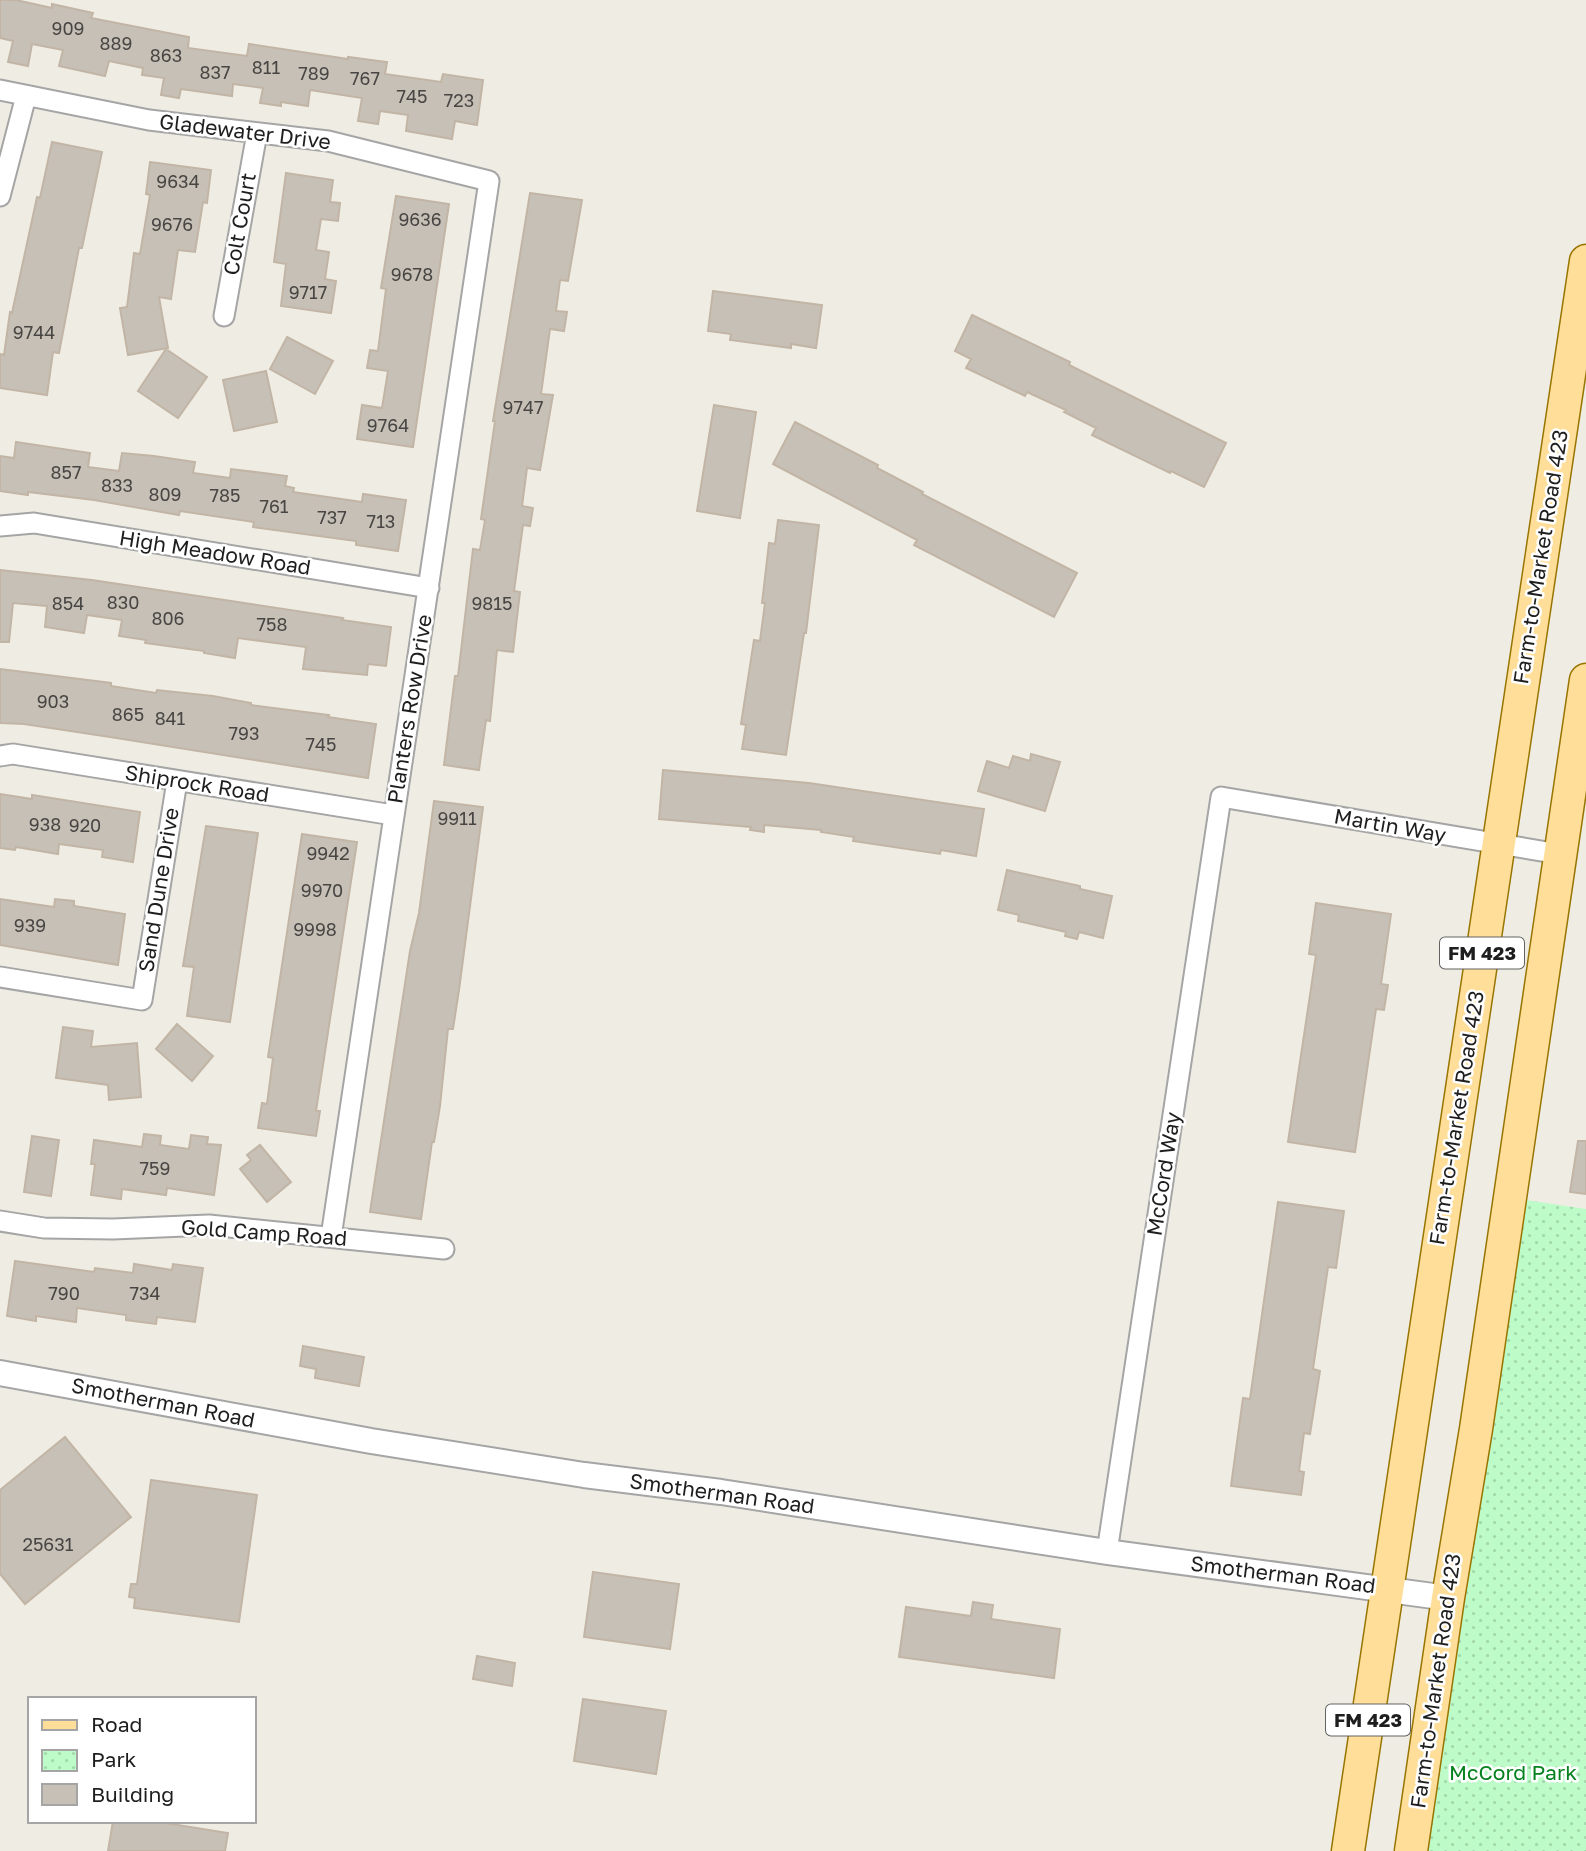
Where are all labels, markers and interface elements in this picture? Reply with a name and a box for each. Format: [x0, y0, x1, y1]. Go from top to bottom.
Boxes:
house number: 909 [52, 17, 84, 39]
house number: 889 [100, 32, 132, 54]
house number: 863 [150, 44, 182, 66]
house number: 811 [252, 56, 280, 78]
house number: 837 [199, 61, 231, 83]
house number: 789 [298, 62, 330, 84]
house number: 767 [350, 67, 380, 89]
house number: 745 [397, 85, 427, 107]
house number: 723 [444, 89, 474, 111]
street label: Gladewater Drive [158, 108, 332, 154]
house number: 9634 [156, 170, 200, 192]
street label: Colt Court [217, 171, 261, 277]
house number: 9636 [398, 208, 442, 230]
house number: 9676 [151, 213, 193, 235]
house number: 9678 [391, 263, 433, 285]
house number: 9717 [289, 281, 327, 303]
house number: 9744 [13, 321, 55, 343]
house number: 9747 [503, 396, 543, 418]
house number: 9764 [367, 414, 409, 436]
street label: Farm-to-Market Road 423 [1507, 428, 1573, 686]
house number: 857 [51, 461, 81, 483]
house number: 833 [101, 474, 133, 496]
house number: 809 [148, 483, 182, 505]
house number: 785 [210, 484, 240, 506]
house number: 761 [259, 495, 289, 517]
house number: 737 [317, 506, 347, 528]
house number: 713 [367, 510, 395, 532]
street label: High Meadow Road [117, 524, 313, 580]
house number: 830 [107, 591, 139, 613]
house number: 854 [52, 592, 84, 614]
house number: 9815 [471, 592, 513, 614]
house number: 806 [151, 607, 185, 629]
house number: 758 [257, 613, 287, 635]
street label: Planters Row Drive [381, 613, 437, 805]
house number: 903 [37, 690, 69, 712]
house number: 865 [112, 703, 144, 725]
house number: 841 [155, 707, 186, 729]
house number: 793 [229, 722, 259, 744]
house number: 745 [306, 733, 336, 755]
street label: Shiprock Road [123, 759, 271, 807]
street label: Martin Way [1332, 802, 1448, 848]
street label: Sand Dune Drive [132, 806, 184, 974]
house number: 9911 [437, 807, 477, 829]
house number: 938 [29, 813, 61, 835]
house number: 920 [69, 814, 101, 836]
house number: 9942 [306, 842, 350, 864]
house number: 9970 [301, 879, 343, 901]
house number: 939 [14, 914, 46, 936]
house number: 9998 [293, 918, 337, 940]
road number: FM 423 [1440, 937, 1524, 968]
street label: Farm-to-Market Road 423 [1423, 989, 1489, 1247]
street label: McCord Way [1140, 1110, 1186, 1238]
house number: 759 [140, 1157, 170, 1179]
street label: Gold Camp Road [180, 1213, 348, 1251]
house number: 790 [48, 1282, 80, 1304]
house number: 734 [129, 1282, 161, 1304]
street label: Smotherman Road [69, 1371, 257, 1433]
street label: Smotherman Road [628, 1467, 816, 1519]
house number: 25631 [22, 1533, 74, 1555]
street label: Smotherman Road [1189, 1550, 1377, 1598]
street label: Farm-to-Market Road 423 [1404, 1552, 1466, 1810]
legend [28, 1697, 256, 1823]
road number: FM 423 [1326, 1704, 1410, 1736]
text: Road [91, 1711, 142, 1737]
text: Park [91, 1746, 137, 1772]
park label: McCord Park [1449, 1759, 1577, 1785]
text: Building [91, 1781, 174, 1807]

